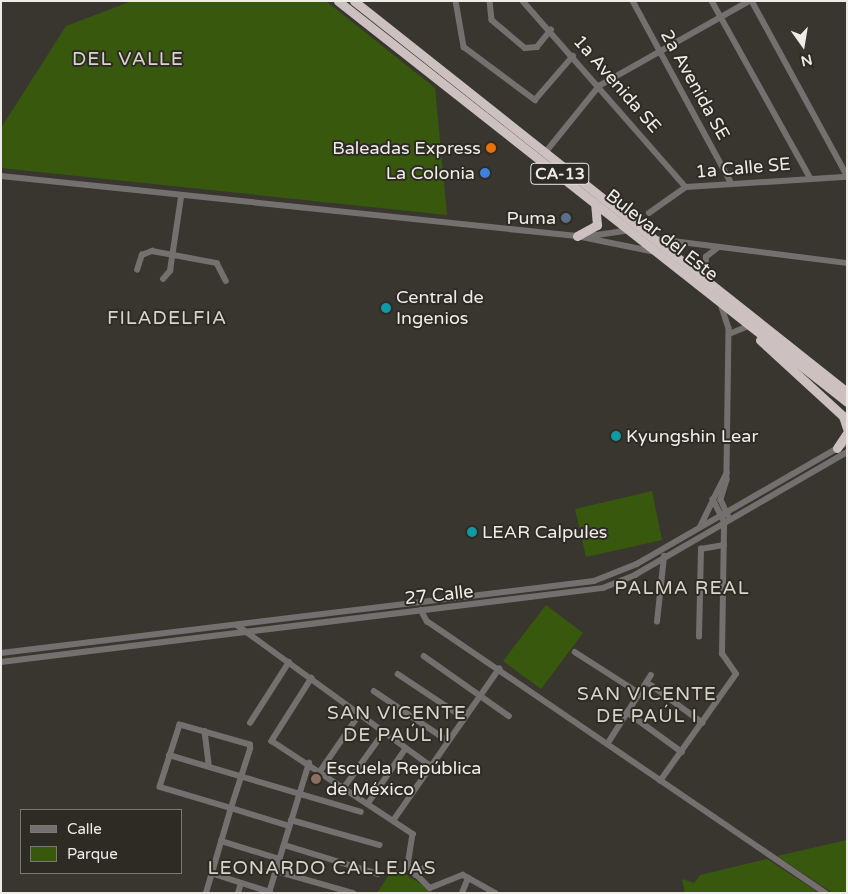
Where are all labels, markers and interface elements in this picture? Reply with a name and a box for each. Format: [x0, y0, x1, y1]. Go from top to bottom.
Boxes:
north arrow [778, 20, 828, 70]
street label: 2a Avenida SE [656, 26, 734, 144]
street label: 1a Avenida SE [569, 31, 665, 137]
district label: DEL VALLE [71, 49, 185, 71]
text: N [799, 51, 814, 70]
place label: Baleadas Express [332, 137, 481, 159]
marker: Baleadas Express [485, 142, 497, 154]
street label: 1a Calle SE [695, 153, 791, 183]
road number: CA-13 [530, 160, 590, 188]
place label: La Colonia [386, 162, 475, 184]
marker: La Colonia [479, 167, 491, 179]
street label: Bulevar del Este [602, 184, 722, 286]
place label: Puma [506, 207, 556, 229]
marker: Puma [560, 212, 572, 224]
place label: Central de Ingenios [396, 287, 484, 330]
marker: Central de Ingenios [380, 302, 392, 314]
district label: FILADELFIA [106, 308, 228, 330]
place label: Kyungshin Lear [626, 425, 758, 447]
marker: Kyungshin Lear [610, 430, 622, 442]
place label: LEAR Calpules [482, 521, 608, 543]
marker: LEAR Calpules [466, 526, 478, 538]
district label: PALMA REAL [613, 578, 751, 600]
street label: 27 Calle [404, 581, 474, 609]
district label: SAN VICENTE DE PAÚL I [576, 684, 718, 728]
district label: SAN VICENTE DE PAÚL II [326, 703, 468, 747]
place label: Escuela República de México [326, 758, 481, 801]
marker: Escuela República de México [310, 773, 322, 785]
legend [20, 809, 182, 874]
text: Calle [67, 820, 102, 838]
text: Parque [67, 845, 118, 863]
district label: LEONARDO CALLEJAS [205, 858, 439, 880]

